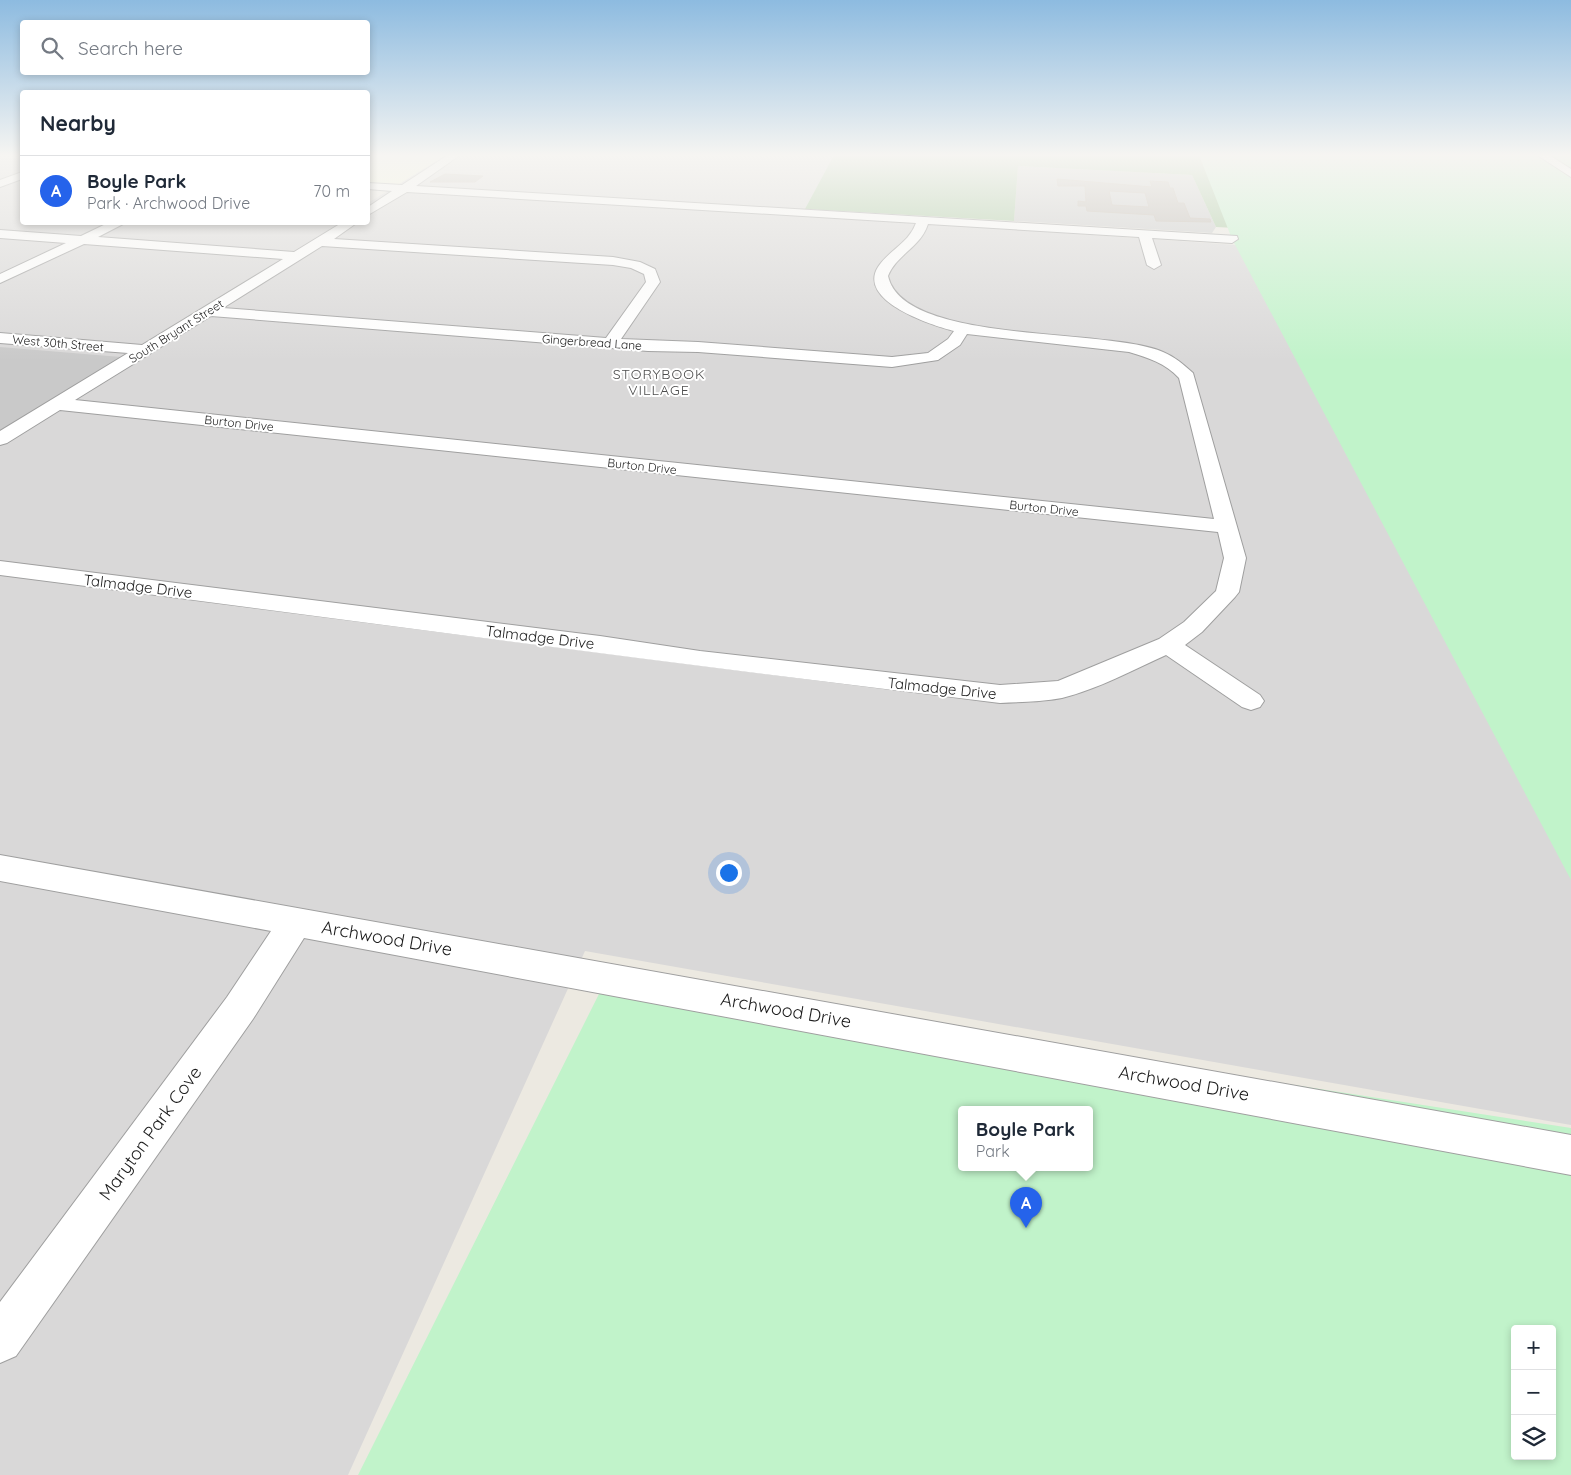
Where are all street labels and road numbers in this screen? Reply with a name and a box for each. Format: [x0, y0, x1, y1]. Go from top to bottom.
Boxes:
street label: South Bryant Street [126, 296, 226, 366]
street label: Gingerbread Lane [542, 331, 643, 353]
street label: West 30th Street [12, 332, 104, 354]
street label: Burton Drive [204, 412, 275, 434]
street label: Burton Drive [607, 455, 678, 477]
street label: Burton Drive [1009, 497, 1080, 519]
street label: Talmadge Drive [82, 570, 194, 602]
street label: Talmadge Drive [484, 621, 596, 653]
street label: Talmadge Drive [886, 673, 998, 703]
street label: Archwood Drive [320, 915, 454, 961]
street label: Archwood Drive [719, 987, 853, 1033]
street label: Archwood Drive [1117, 1060, 1251, 1106]
street label: Maryton Park Cove [94, 1061, 206, 1205]

